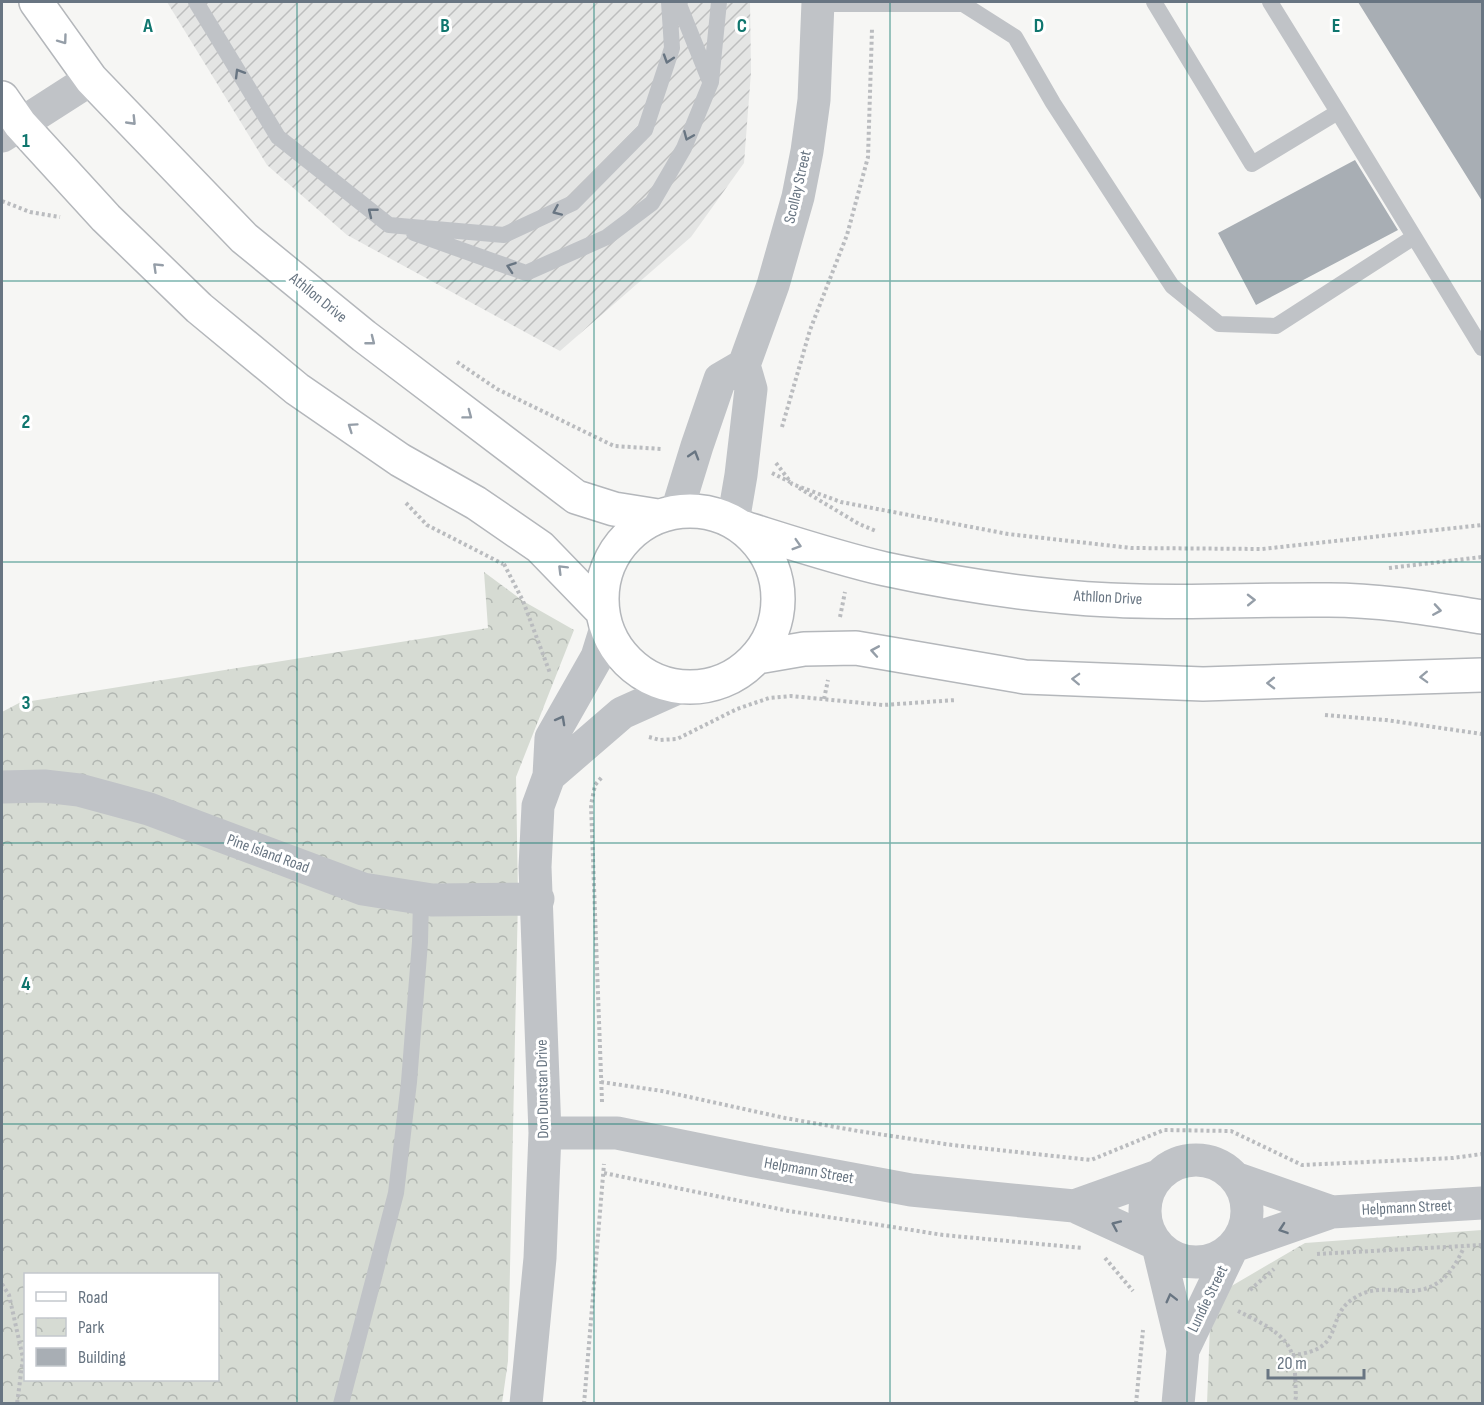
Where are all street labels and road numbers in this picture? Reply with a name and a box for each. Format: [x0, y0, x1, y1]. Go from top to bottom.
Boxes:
street label: Scollay Street [780, 149, 816, 225]
street label: Athllon Drive [285, 268, 351, 327]
street label: Athllon Drive [1072, 587, 1143, 609]
street label: Pine Island Road [224, 830, 312, 878]
street label: Don Dunstan Drive [533, 1039, 553, 1139]
street label: Helpmann Street [763, 1154, 855, 1188]
street label: Helpmann Street [1361, 1196, 1453, 1220]
street label: Lundie Street [1184, 1262, 1232, 1335]

